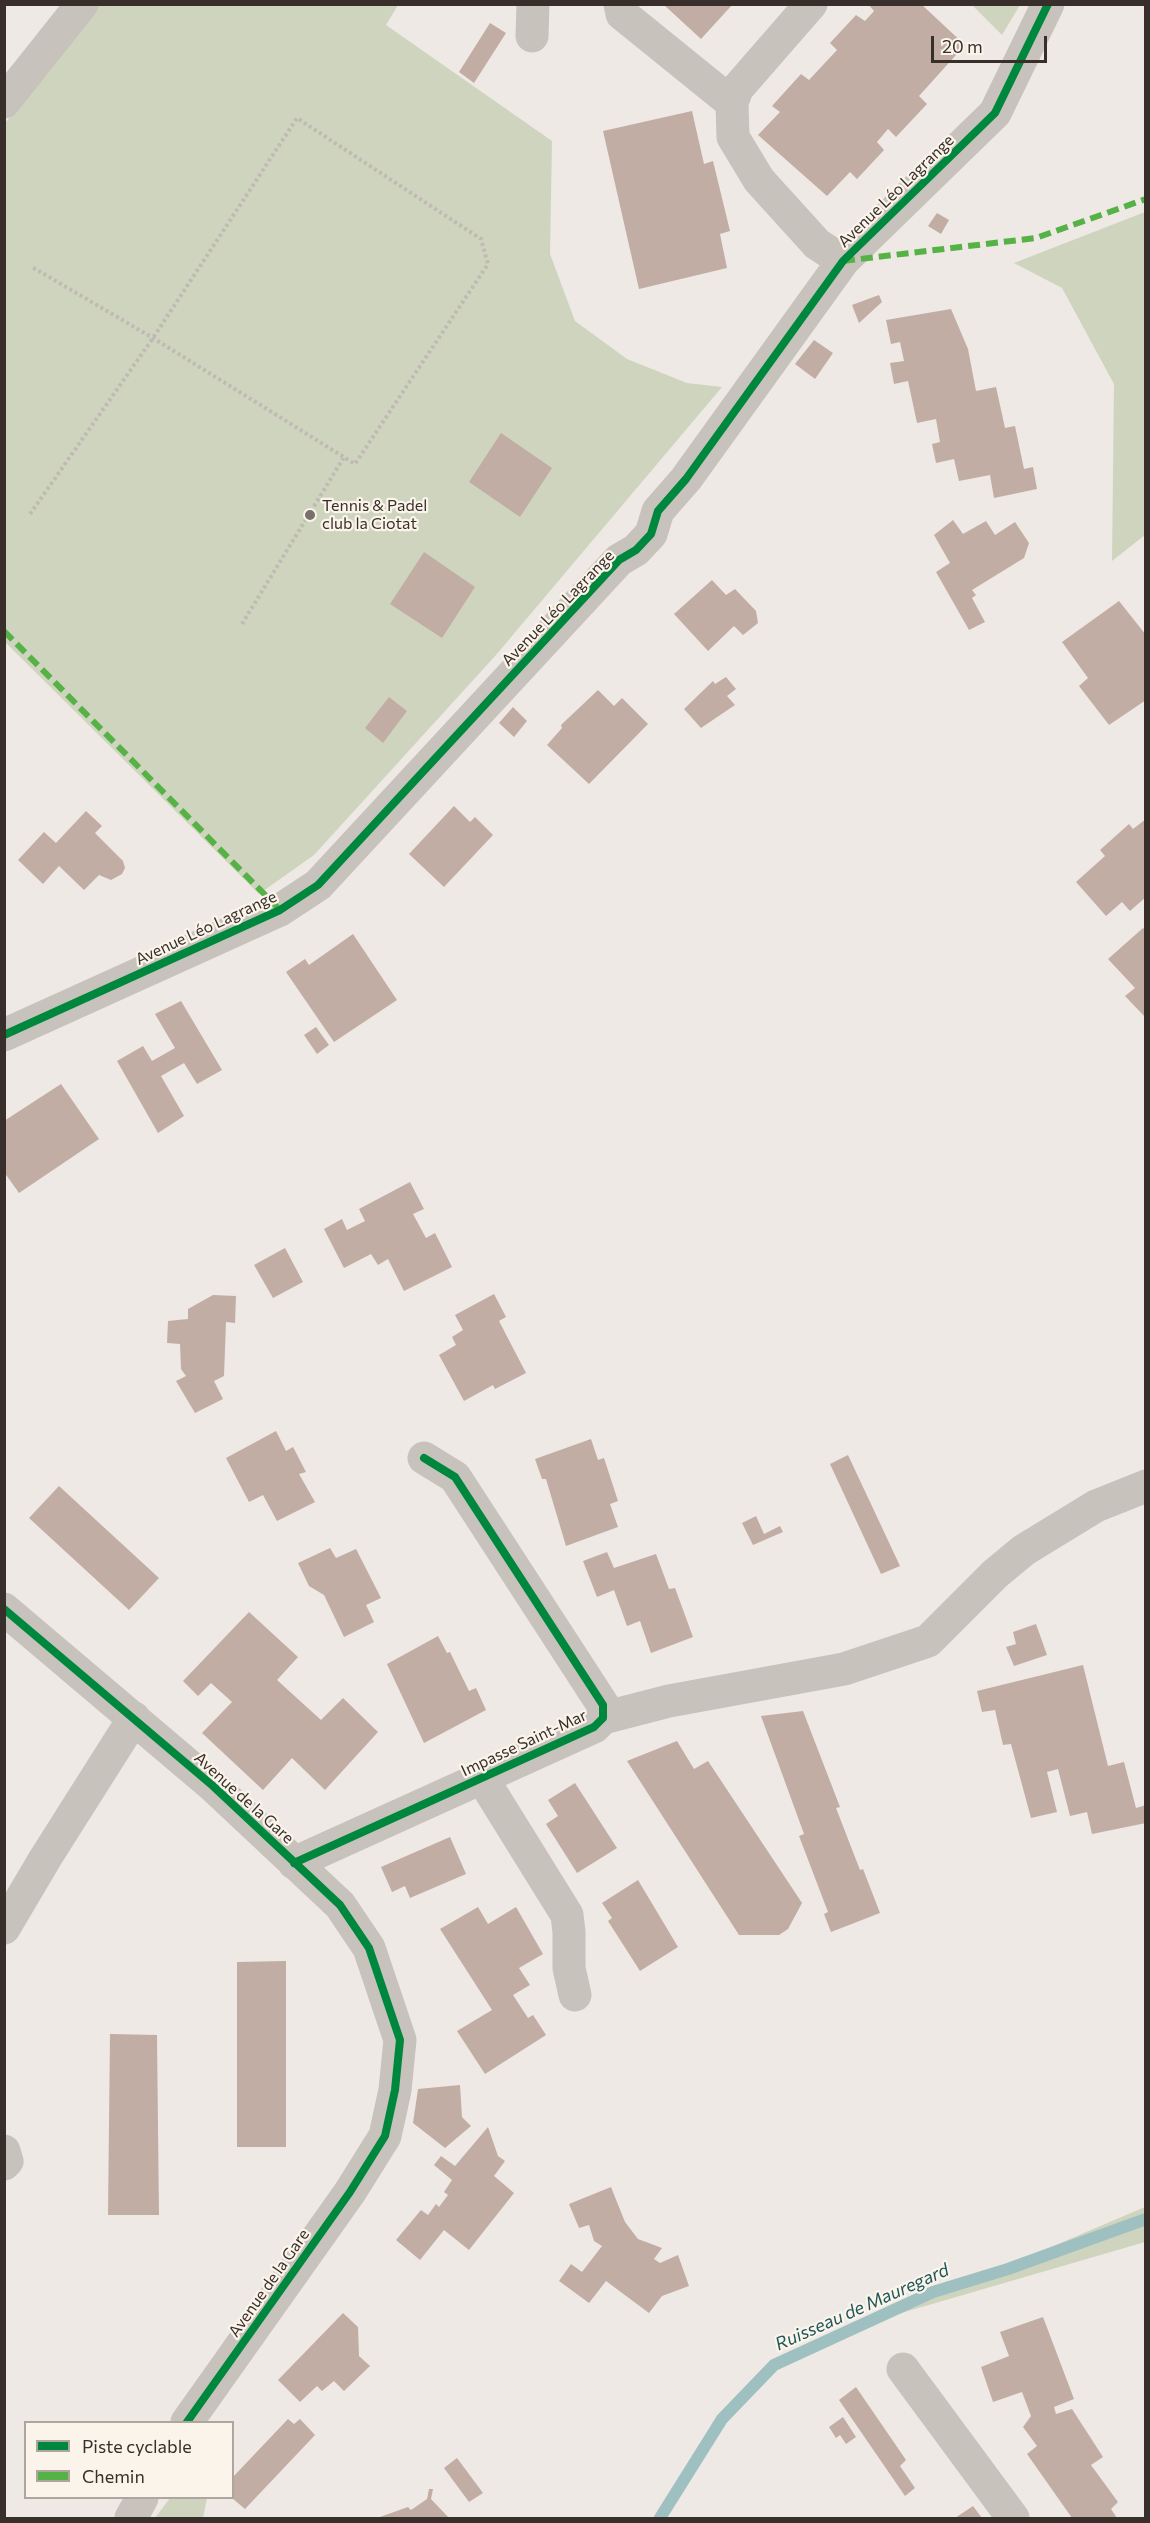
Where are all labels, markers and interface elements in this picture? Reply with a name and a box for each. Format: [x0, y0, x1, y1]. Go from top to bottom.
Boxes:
scale bar [934, 24, 1050, 62]
text: 20 m [942, 35, 983, 57]
street label: Avenue Léo Lagrange [834, 131, 958, 251]
place label: Tennis & Padel club la Ciotat [322, 496, 427, 534]
marker: Tennis & Padel club la Ciotat [303, 508, 317, 522]
street label: Avenue Léo Lagrange [498, 546, 618, 670]
street label: Avenue Léo Lagrange [132, 887, 280, 969]
street label: Impasse Saint-Mar [458, 1705, 590, 1781]
street label: Avenue de la Gare [190, 1748, 298, 1848]
street label: Avenue de la Gare [225, 2225, 313, 2341]
water label: Ruisseau de Mauregard [772, 2259, 952, 2355]
legend [24, 2421, 234, 2499]
text: Piste cyclable [82, 2435, 192, 2457]
text: Chemin [82, 2465, 145, 2487]

